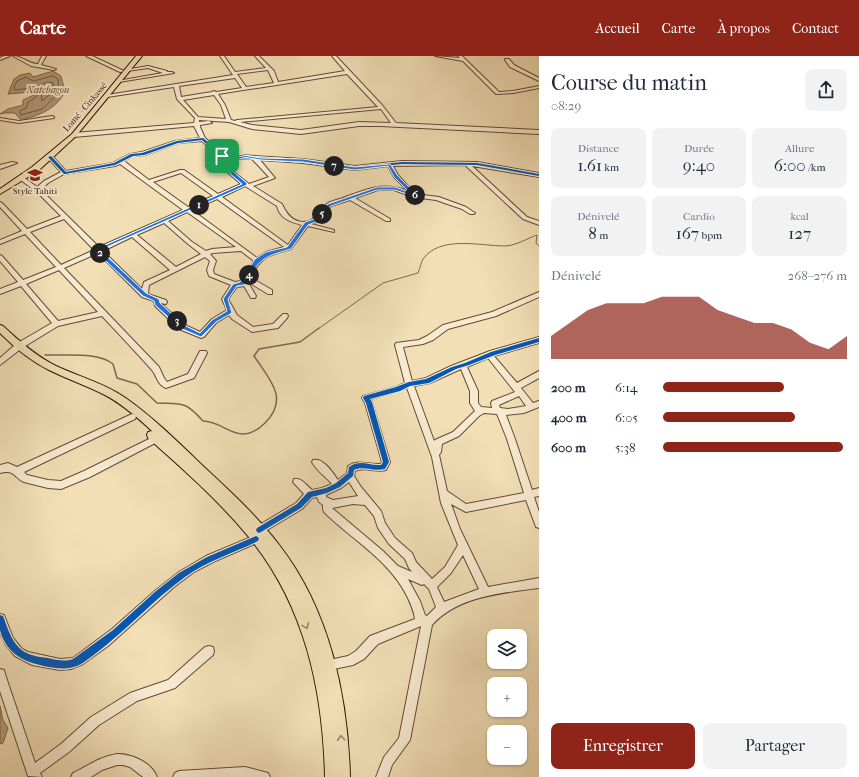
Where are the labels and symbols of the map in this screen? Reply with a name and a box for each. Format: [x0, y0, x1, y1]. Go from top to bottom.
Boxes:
street label: Lomé - Cinkassé [61, 80, 109, 134]
water label: Natebagou [26, 84, 70, 96]
pin [205, 139, 239, 173]
pin: 7 [324, 156, 344, 176]
school or university icon: Style Tahiti [26, 166, 44, 184]
pin: 6 [405, 185, 425, 205]
place label: Style Tahiti [13, 186, 58, 196]
pin: 1 [189, 195, 209, 215]
pin: 5 [312, 204, 332, 224]
pin: 2 [90, 243, 110, 263]
pin: 4 [239, 265, 259, 285]
pin: 3 [167, 311, 187, 331]
one-way arrow [302, 623, 310, 630]
one-way arrow [336, 735, 345, 741]

